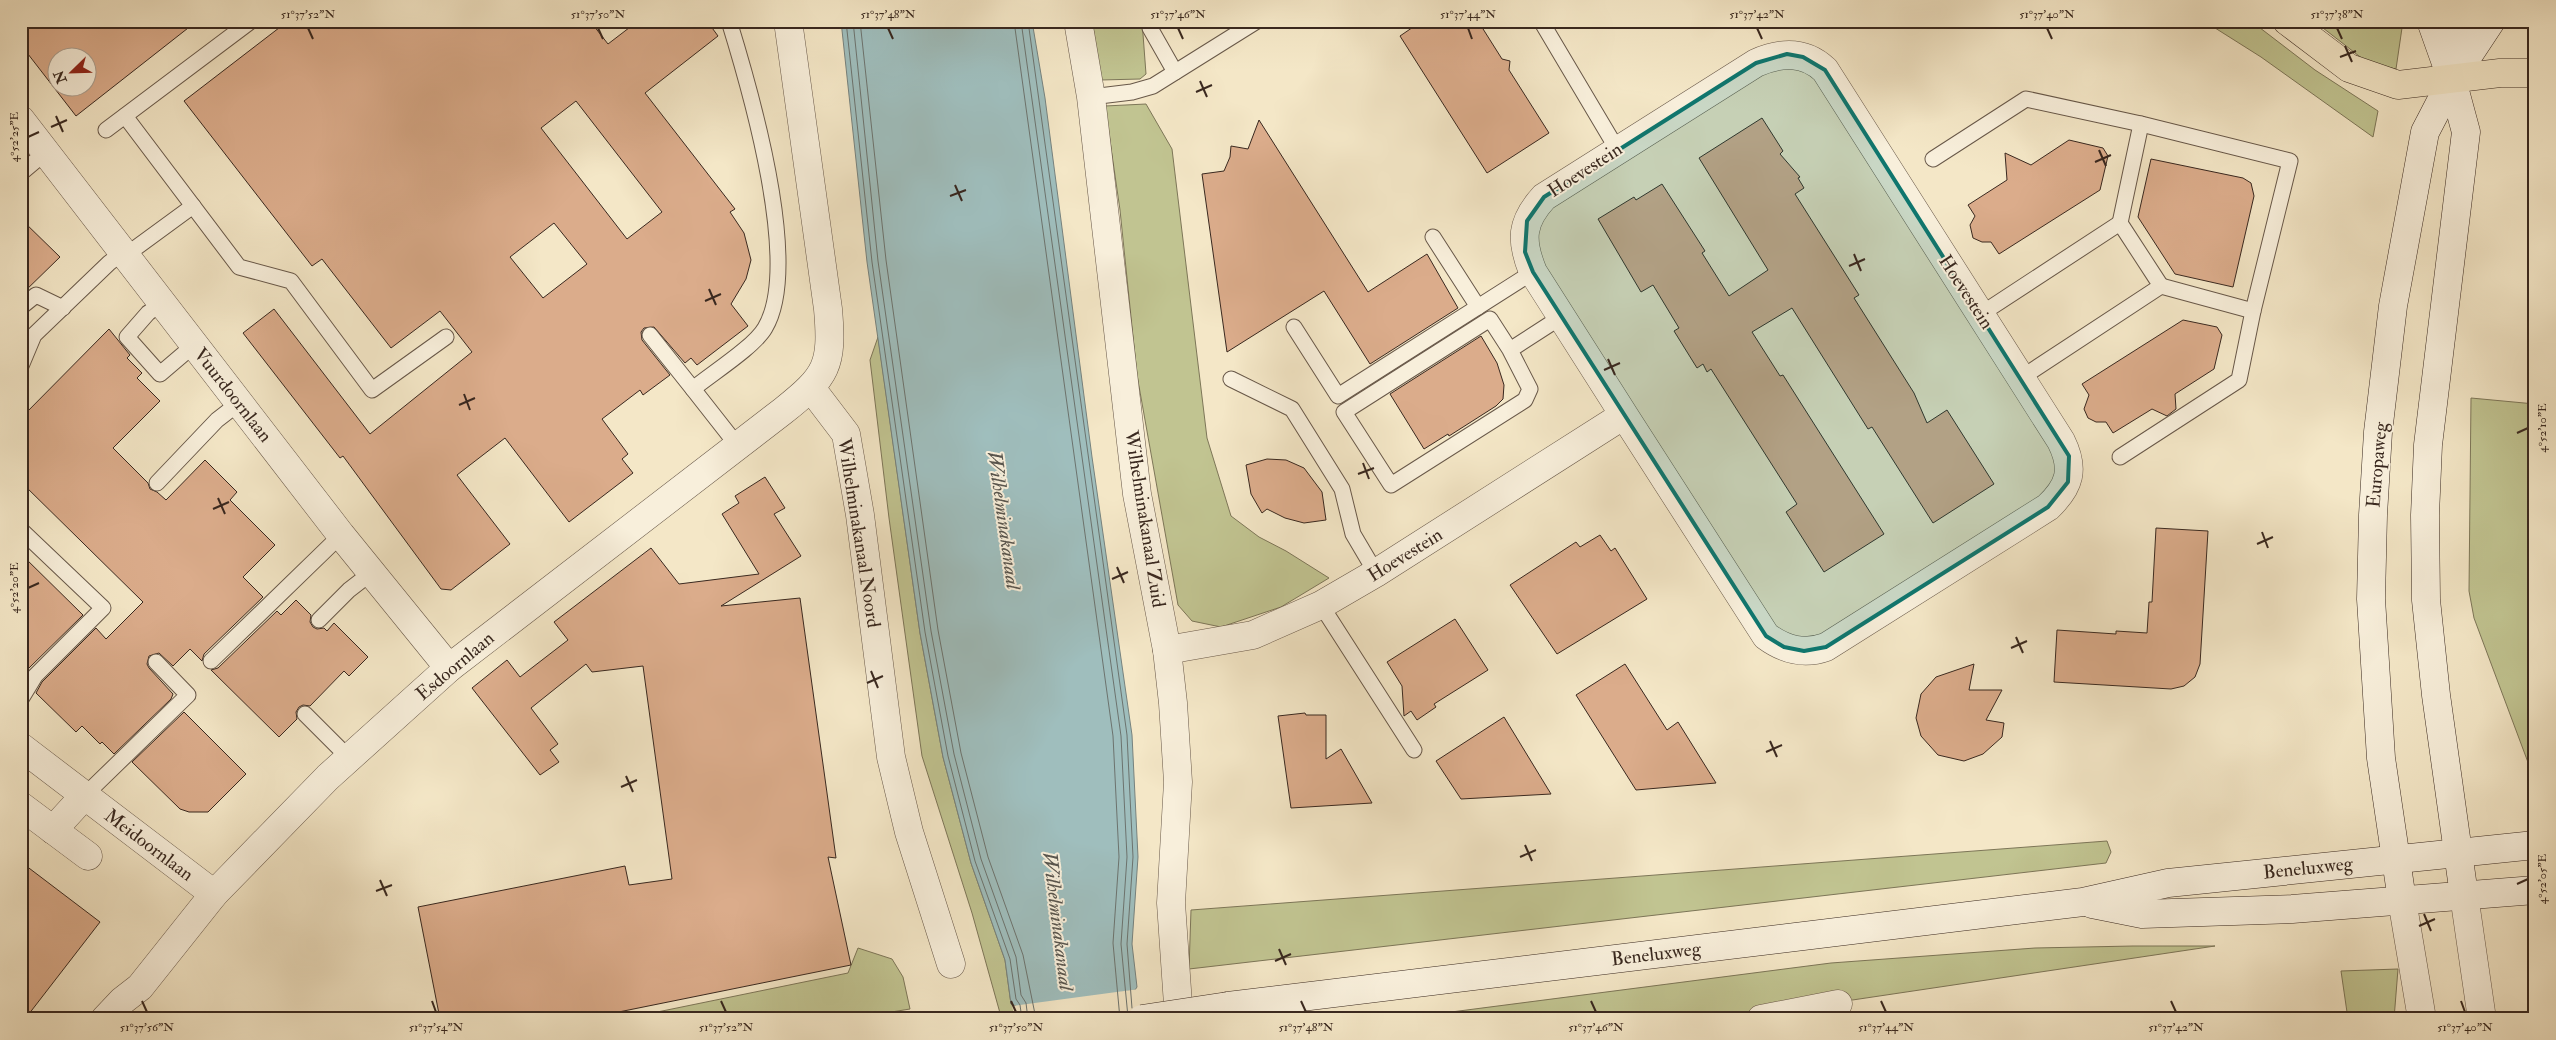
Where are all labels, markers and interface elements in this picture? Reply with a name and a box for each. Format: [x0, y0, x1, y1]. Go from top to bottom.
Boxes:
text: 51°37'52"N [281, 7, 335, 22]
text: 51°37'50"N [571, 7, 625, 22]
text: 51°37'48"N [860, 7, 916, 22]
text: 51°37'46"N [1150, 7, 1206, 22]
text: 51°37'44"N [1440, 7, 1496, 22]
text: 51°37'42"N [1729, 7, 1785, 22]
text: 51°37'40"N [2019, 7, 2075, 22]
text: 51°37'38"N [2310, 7, 2364, 22]
north arrow [48, 48, 98, 98]
text: N [50, 67, 71, 87]
text: 4°52'25"E [7, 112, 22, 162]
street label: Hoevestein [1543, 137, 1627, 203]
street label: Hoevestein [1933, 250, 1999, 334]
street label: Vuurdoornlaan [189, 343, 278, 447]
text: 4°52'10"E [2535, 403, 2550, 453]
street label: Europaweg [2361, 421, 2394, 509]
street label: Wilhelminakanaal Zuid [1119, 428, 1171, 610]
street label: Wilhelminakanaal Noord [832, 435, 886, 630]
water label: Wilhelminakanaal [982, 449, 1026, 593]
street label: Hoevestein [1363, 523, 1447, 587]
text: 4°52'20"E [7, 562, 22, 614]
street label: Esdoornlaan [411, 626, 499, 706]
street label: Meidoornlaan [100, 804, 199, 887]
water label: Wilhelminakanaal [1037, 850, 1079, 994]
street label: Beneluxweg [2262, 851, 2355, 885]
text: 4°52'05"E [2535, 853, 2550, 904]
street label: Beneluxweg [1610, 937, 1703, 971]
text: 51°37'56"N [120, 1020, 174, 1035]
text: 51°37'54"N [409, 1020, 463, 1035]
text: 51°37'52"N [699, 1020, 753, 1035]
text: 51°37'50"N [989, 1020, 1043, 1035]
text: 51°37'48"N [1278, 1020, 1334, 1035]
text: 51°37'46"N [1568, 1020, 1624, 1035]
text: 51°37'44"N [1858, 1020, 1914, 1035]
text: 51°37'42"N [2148, 1020, 2204, 1035]
text: 51°37'40"N [2437, 1020, 2493, 1035]

